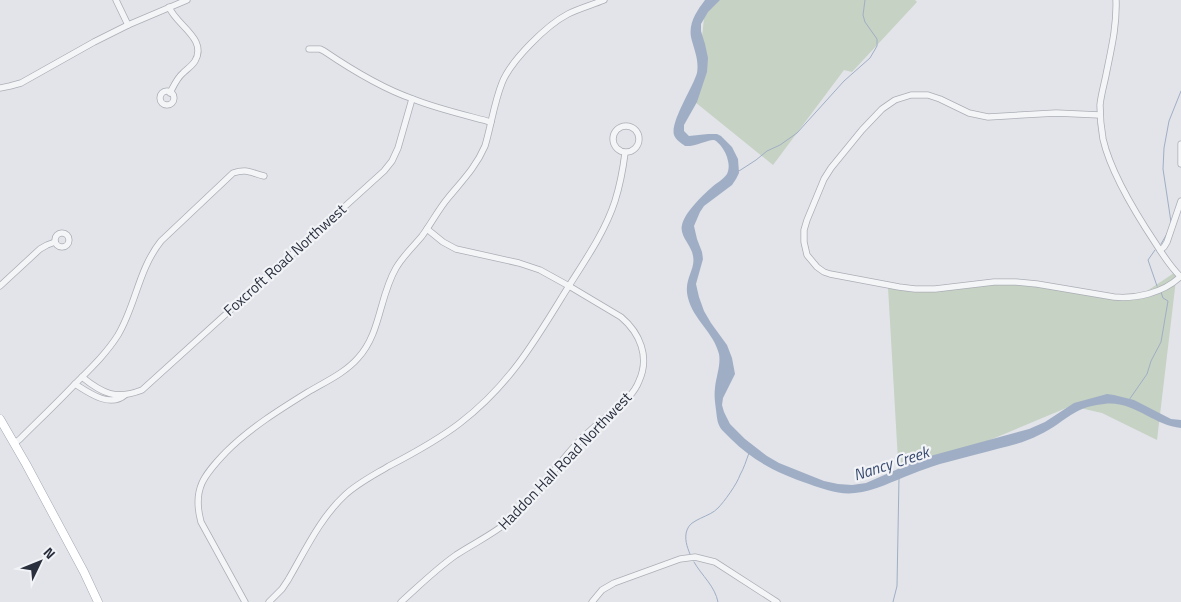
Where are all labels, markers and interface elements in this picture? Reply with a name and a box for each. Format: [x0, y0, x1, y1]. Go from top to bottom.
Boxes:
street label: Foxcroft Road Northwest [218, 198, 352, 321]
street label: Haddon Hall Road Northwest [492, 386, 637, 535]
water label: Nancy Creek [850, 439, 934, 486]
north arrow [15, 537, 65, 587]
text: N [39, 542, 61, 564]

